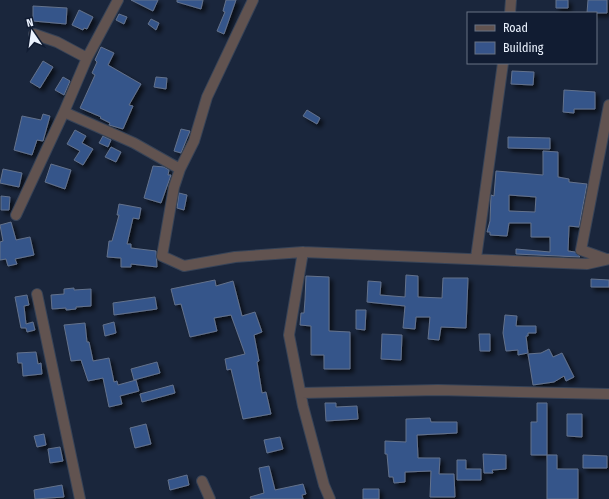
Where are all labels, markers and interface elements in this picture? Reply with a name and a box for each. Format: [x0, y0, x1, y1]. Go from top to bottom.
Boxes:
north arrow [12, 12, 52, 52]
legend [467, 12, 597, 64]
text: N [25, 16, 35, 30]
text: Road [503, 21, 528, 35]
text: Building [503, 41, 544, 55]

